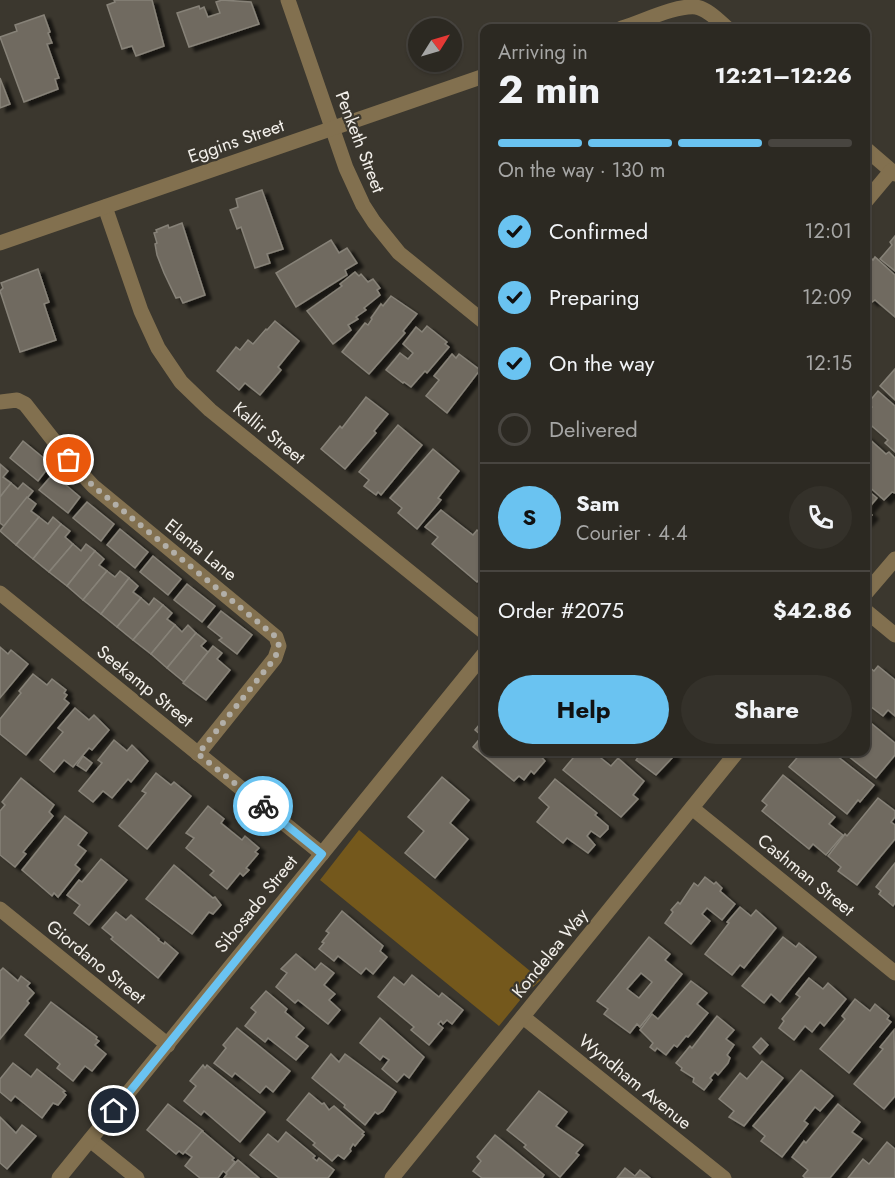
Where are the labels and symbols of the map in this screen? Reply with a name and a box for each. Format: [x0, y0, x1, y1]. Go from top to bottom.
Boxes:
north arrow [408, 18, 462, 72]
street label: Penketh Street [329, 87, 392, 197]
street label: Eggins Street [184, 112, 288, 170]
street label: Kallir Street [227, 396, 311, 471]
pin [43, 434, 94, 485]
street label: Elanta Lane [159, 513, 243, 587]
street label: Seekamp Street [91, 639, 199, 734]
courier [233, 776, 293, 836]
street label: Cashman Street [752, 828, 861, 923]
street label: Sibosado Street [208, 849, 304, 958]
street label: Kondelea Way [506, 903, 594, 1003]
street label: Giordano Street [41, 914, 152, 1011]
street label: Wyndham Avenue [573, 1028, 697, 1136]
pin [88, 1085, 139, 1136]

